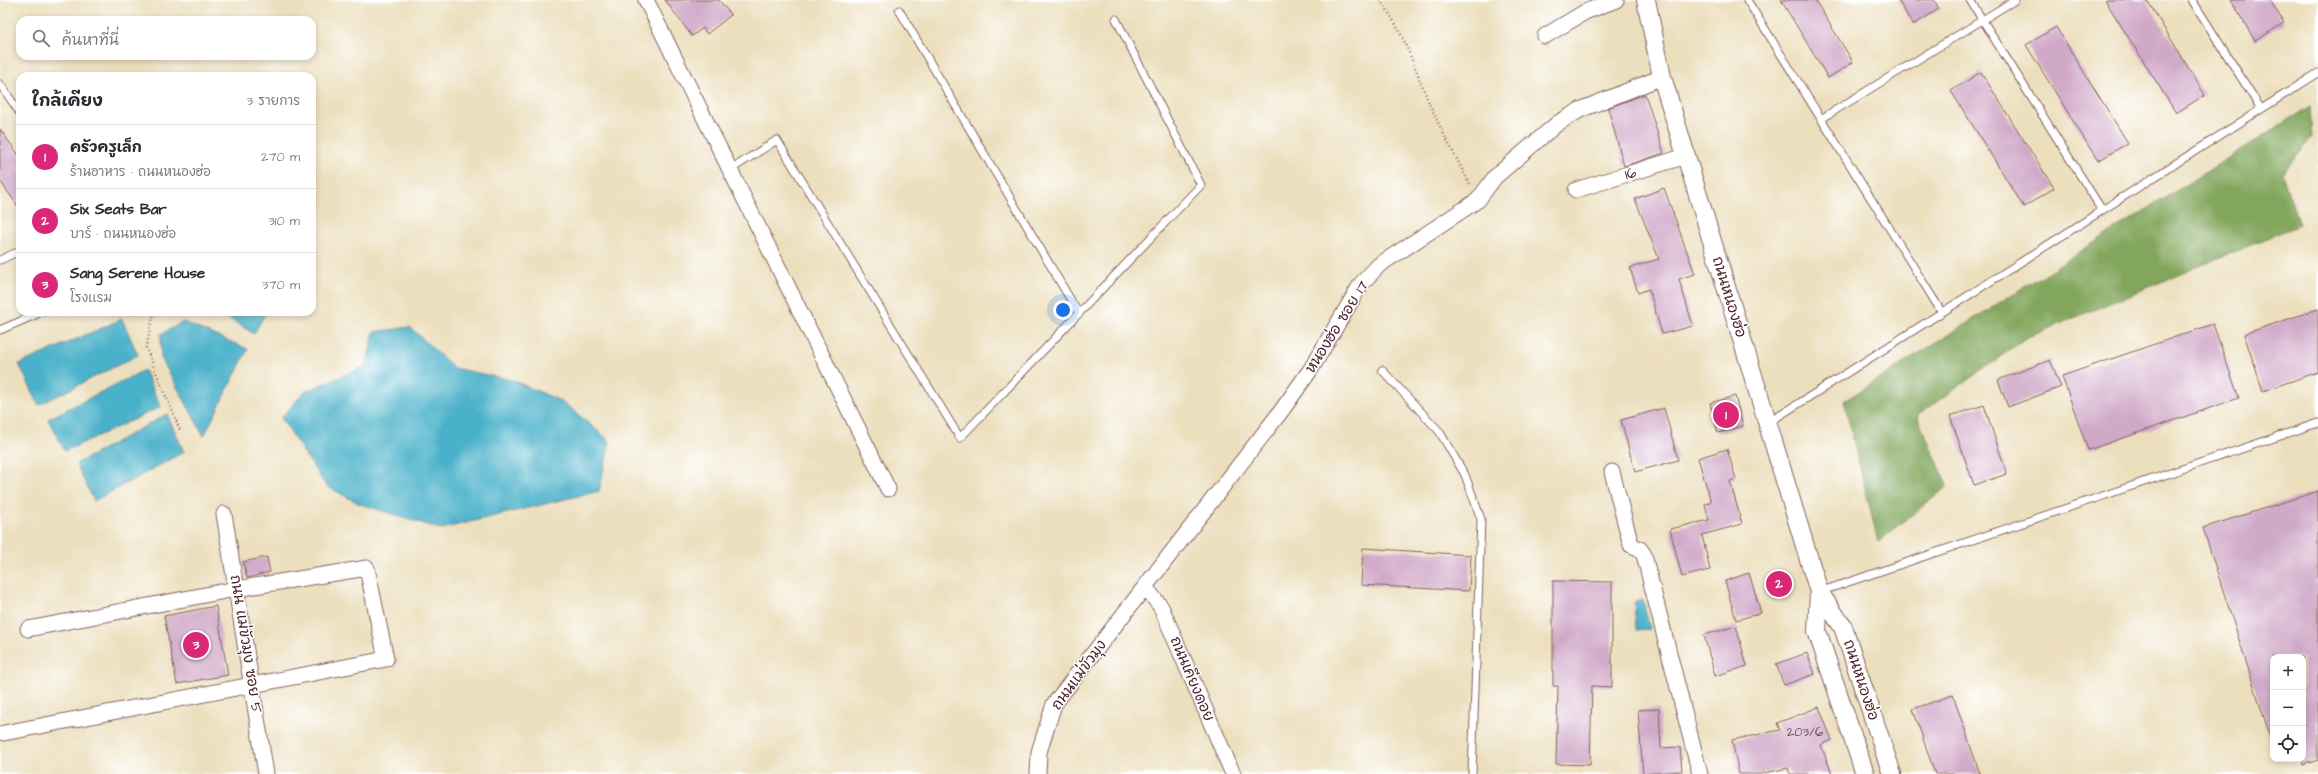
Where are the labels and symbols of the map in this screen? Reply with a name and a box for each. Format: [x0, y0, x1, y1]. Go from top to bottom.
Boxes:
street label: 16 [1622, 161, 1640, 185]
street label: ถนนหนองฮ่อ [1707, 254, 1751, 340]
street label: หนองฮ่อ ซอย 17 [1300, 277, 1374, 377]
your location [1053, 300, 1073, 320]
pin: 1 [1713, 400, 1739, 430]
pin: 2 [1766, 569, 1792, 599]
street label: ถนน แม่ขัวมุง ซอย 5 [225, 573, 267, 715]
pin: 3 [183, 630, 209, 660]
street label: ถนนเคียงดอย [1165, 633, 1219, 725]
street label: ถนนแม่ขัวมุง [1046, 635, 1112, 715]
street label: ถนนหนองฮ่อ [1838, 637, 1884, 723]
house number: 203/6 [1787, 723, 1823, 741]

